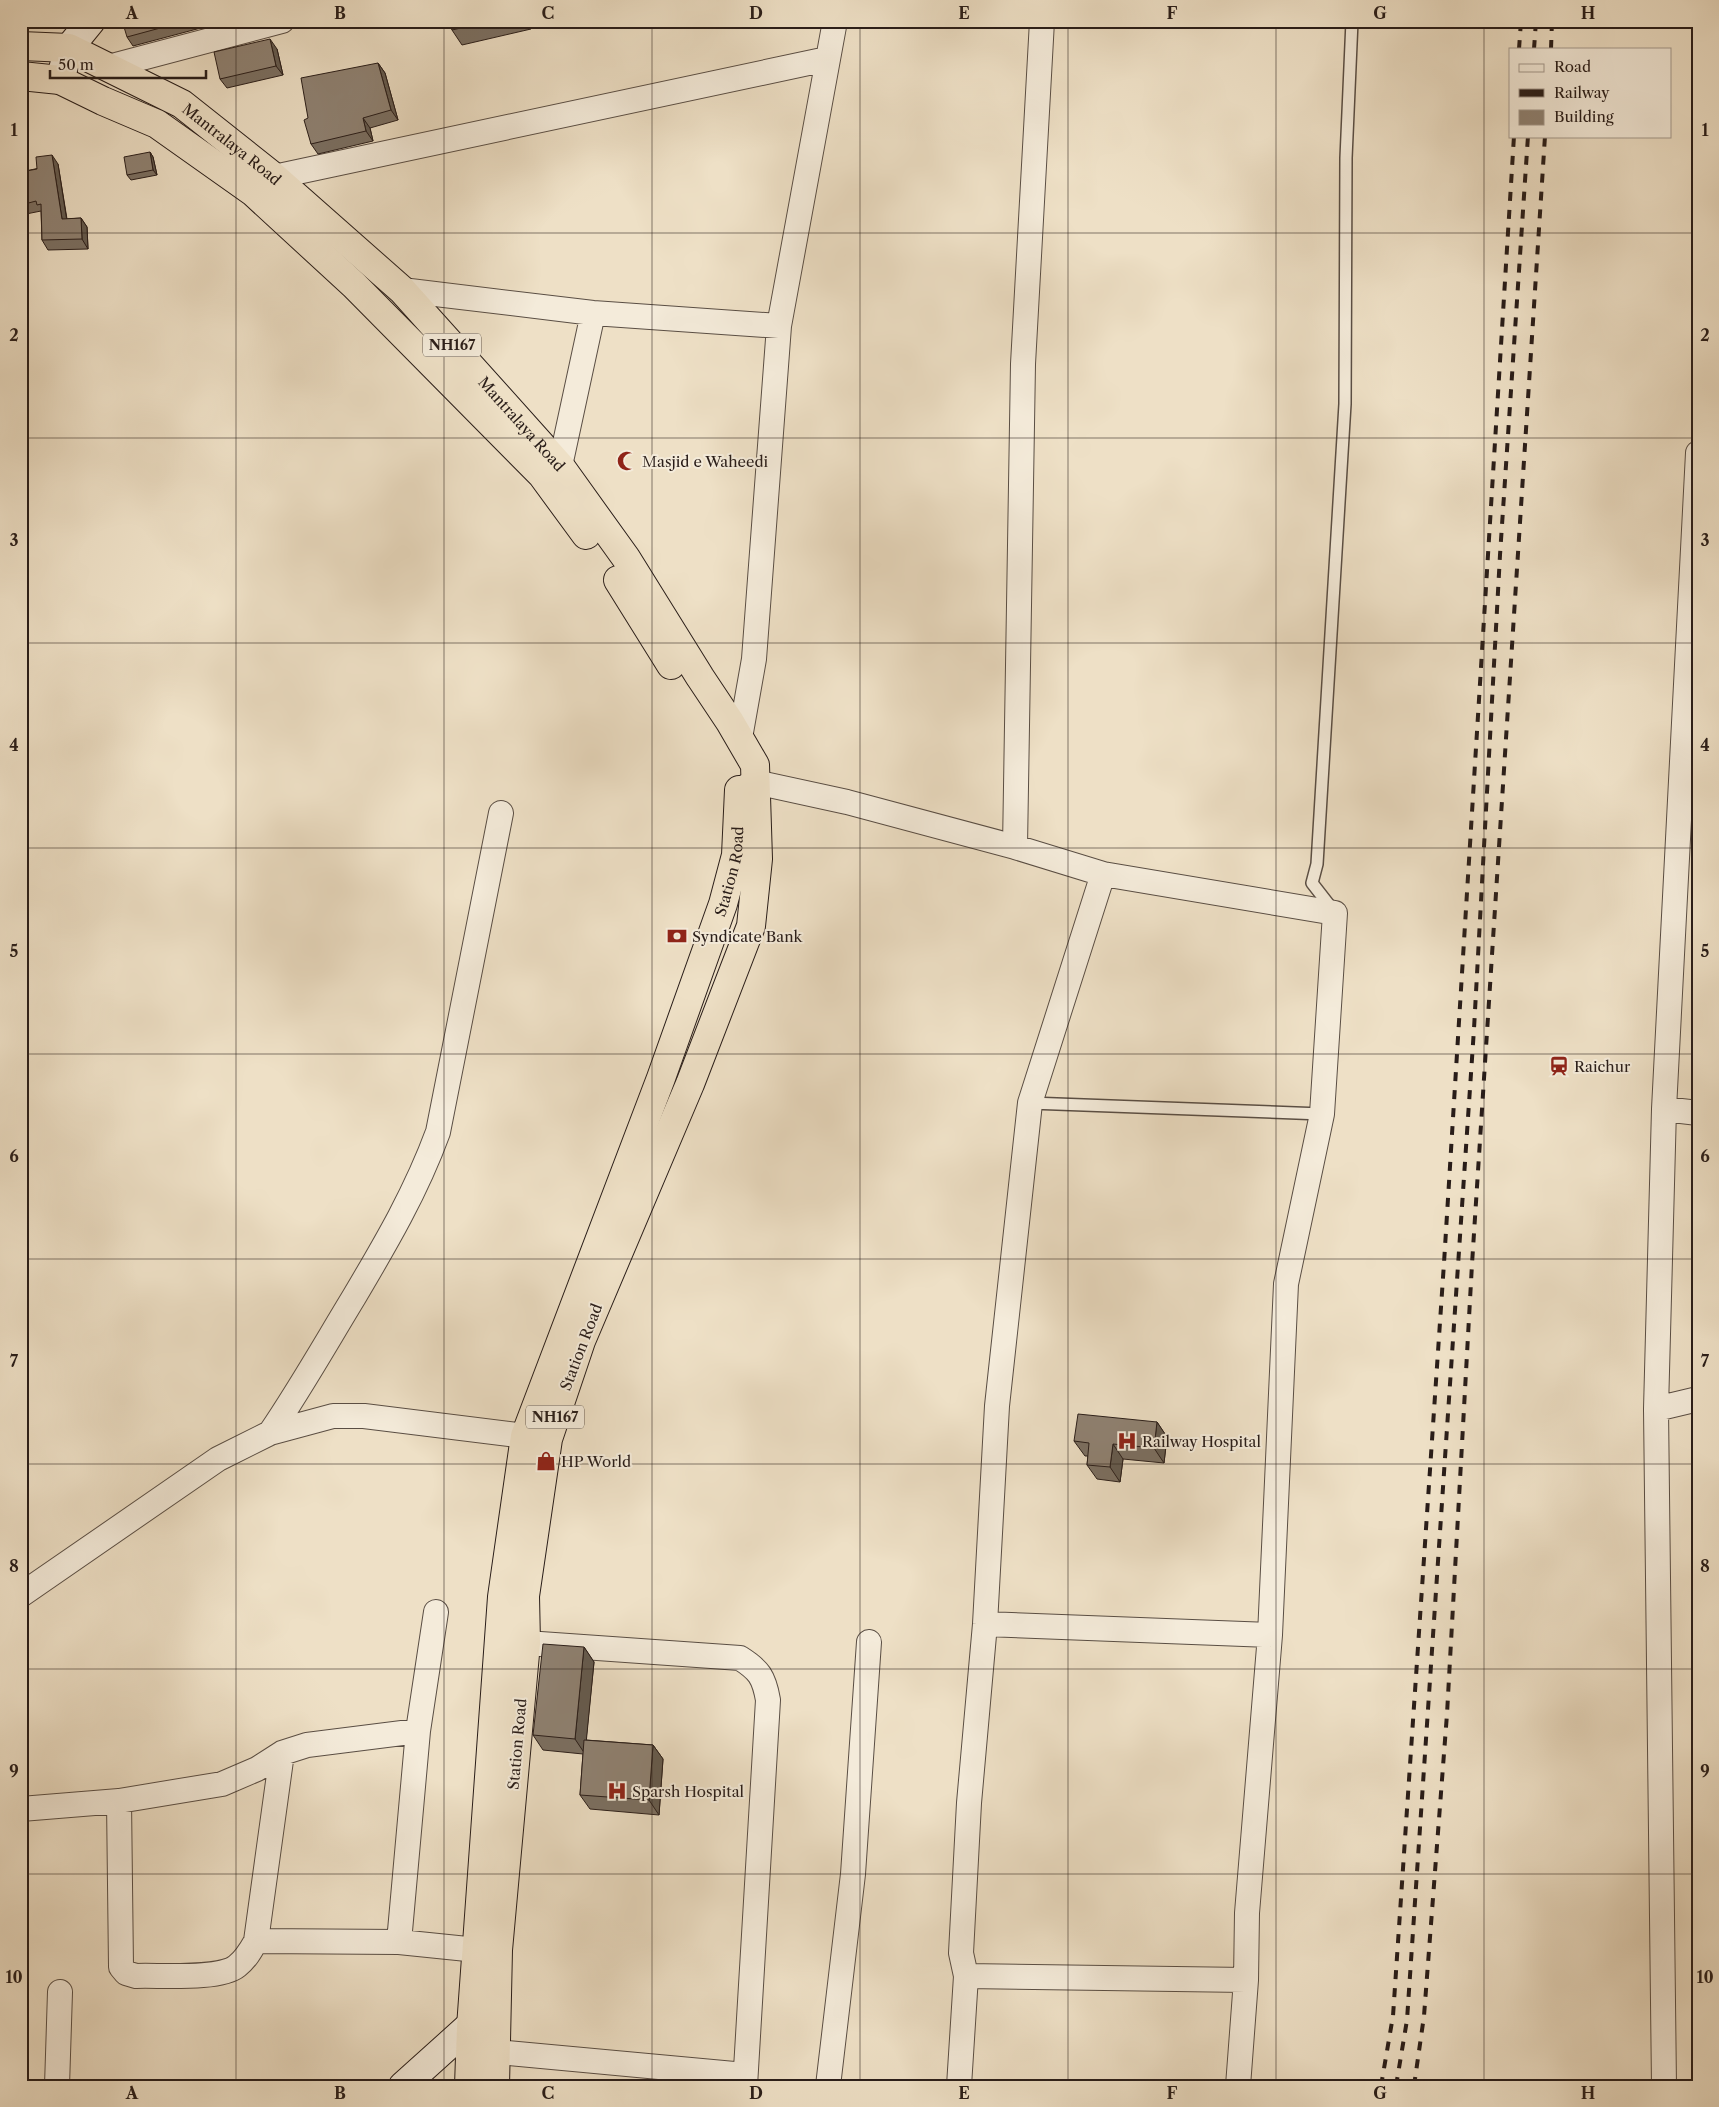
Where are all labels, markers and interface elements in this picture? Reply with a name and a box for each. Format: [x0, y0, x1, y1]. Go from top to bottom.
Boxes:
text: A [125, 3, 139, 23]
text: B [334, 3, 346, 23]
text: C [542, 3, 554, 23]
text: D [749, 3, 763, 23]
text: E [958, 3, 970, 23]
text: F [1167, 3, 1178, 23]
text: G [1373, 3, 1387, 23]
text: H [1581, 3, 1595, 23]
scale bar [50, 48, 206, 80]
legend [1509, 48, 1672, 138]
text: 50 m [58, 55, 94, 74]
text: Road [1554, 57, 1591, 76]
text: Railway [1554, 83, 1610, 102]
street label: Mantralaya Road [179, 99, 285, 189]
text: Building [1554, 107, 1614, 126]
text: 1 [10, 120, 18, 140]
text: 1 [1701, 120, 1709, 140]
text: 2 [9, 325, 19, 345]
text: 2 [1700, 325, 1710, 345]
road number: NH167 [423, 334, 481, 356]
street label: Mantralaya Road [475, 372, 569, 475]
mosque icon: Ｍasjid e Waheedi [616, 450, 638, 472]
place label: Ｍasjid e Waheedi [642, 452, 769, 471]
text: 3 [9, 530, 19, 550]
text: 3 [1700, 530, 1710, 550]
text: 4 [9, 735, 19, 755]
text: 4 [1700, 735, 1710, 755]
street label: Station Road [710, 826, 747, 919]
bank icon: Syndicate Bank [666, 925, 688, 947]
place label: Syndicate Bank [692, 927, 804, 946]
text: 5 [10, 941, 19, 961]
text: 5 [1701, 941, 1710, 961]
station icon: Raichur [1548, 1055, 1570, 1077]
place label: Raichur [1574, 1057, 1631, 1076]
text: 6 [9, 1146, 19, 1166]
text: 6 [1700, 1146, 1710, 1166]
street label: Station Road [556, 1301, 606, 1393]
text: 7 [10, 1351, 19, 1371]
text: 7 [1701, 1351, 1710, 1371]
road number: NH167 [526, 1405, 584, 1428]
hospital icon: Railway Hospital [1116, 1430, 1138, 1452]
place label: Railway Hospital [1142, 1432, 1261, 1451]
shop icon: HP World [535, 1450, 557, 1472]
place label: HP World [561, 1452, 631, 1471]
text: 8 [9, 1556, 19, 1576]
text: 8 [1700, 1556, 1710, 1576]
street label: Station Road [504, 1697, 530, 1791]
text: 9 [9, 1761, 19, 1781]
text: 9 [1700, 1761, 1710, 1781]
hospital icon: Sparsh Hospital [606, 1780, 628, 1802]
place label: Sparsh Hospital [632, 1782, 745, 1801]
text: 10 [5, 1967, 23, 1987]
text: 10 [1696, 1967, 1714, 1987]
text: A [125, 2083, 139, 2103]
text: B [334, 2083, 346, 2103]
text: C [542, 2083, 554, 2103]
text: D [749, 2083, 763, 2103]
text: E [958, 2083, 970, 2103]
text: F [1167, 2083, 1178, 2103]
text: G [1373, 2083, 1387, 2103]
text: H [1581, 2083, 1595, 2103]

